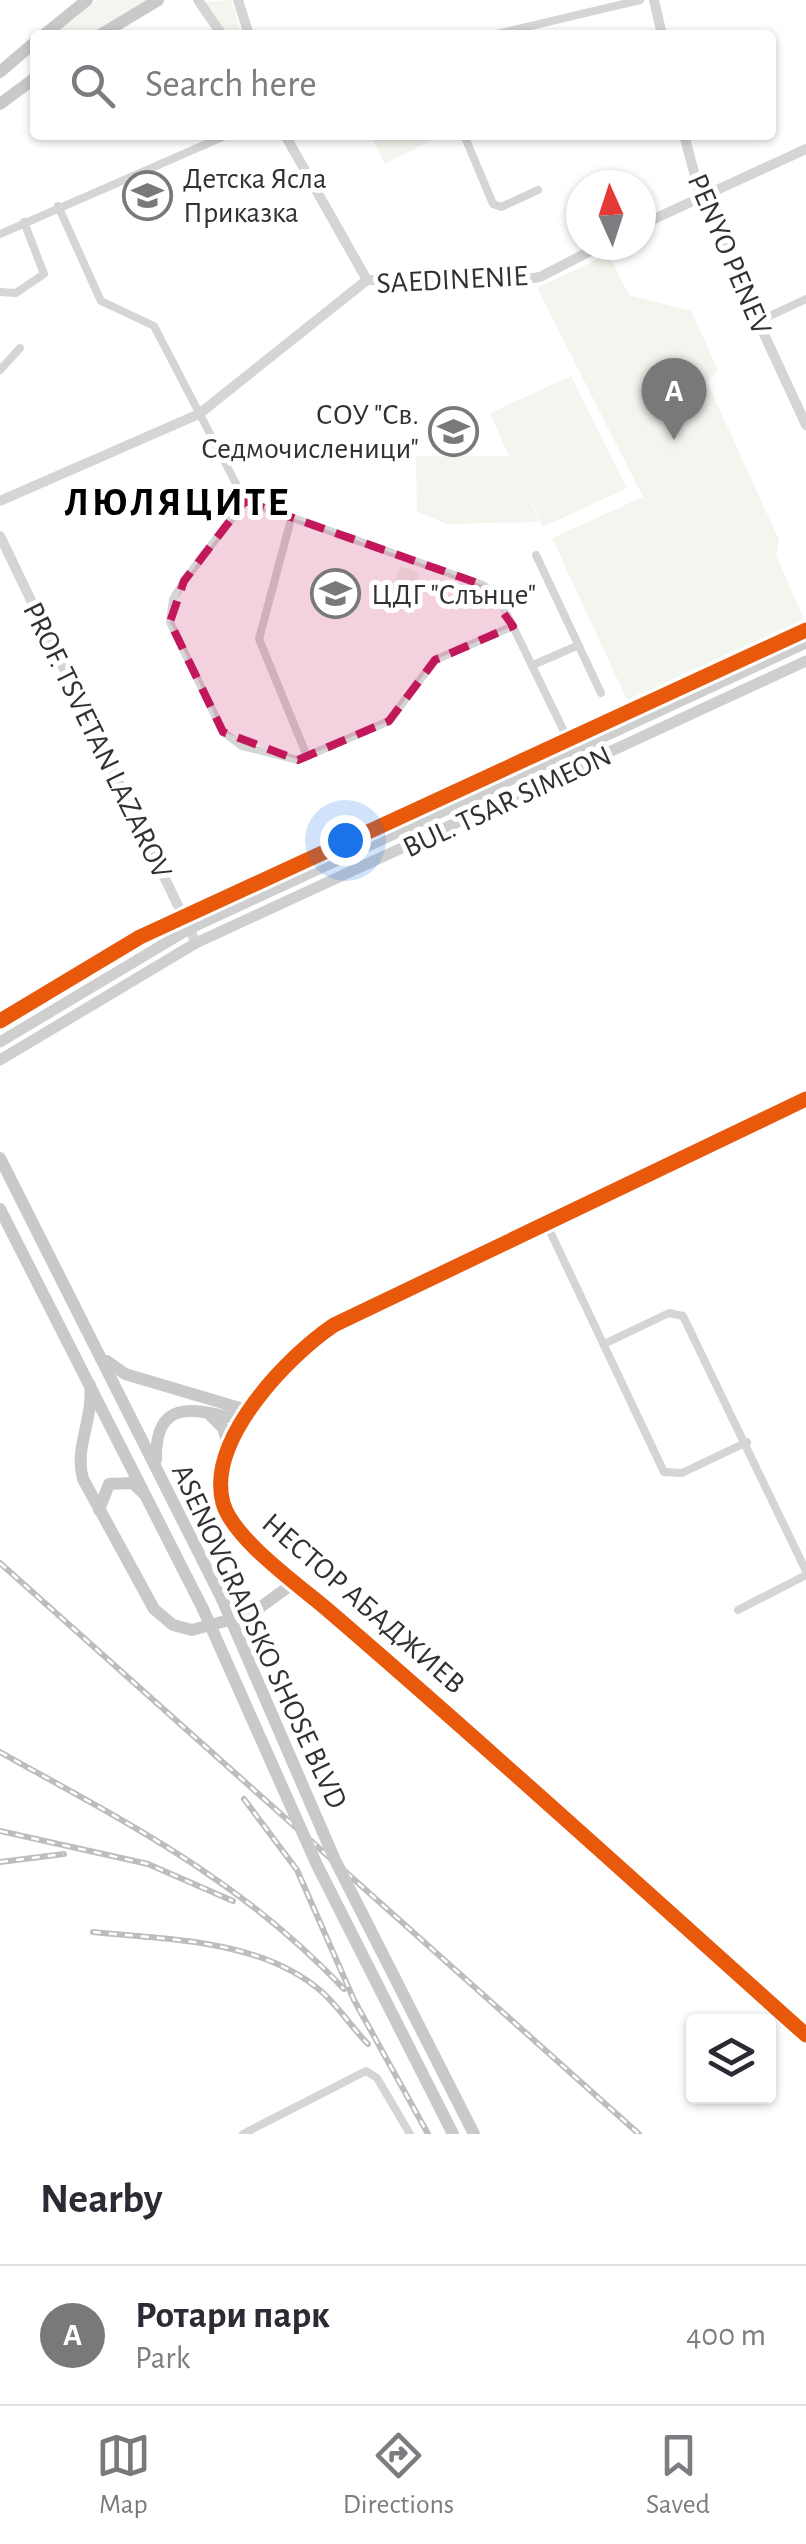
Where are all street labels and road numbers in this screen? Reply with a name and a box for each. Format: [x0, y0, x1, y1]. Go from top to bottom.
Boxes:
street label: PENYO PENEV [682, 170, 776, 339]
street label: SAEDINENIE [376, 261, 528, 299]
street label: PROF. TSVETAN LAZAROV [17, 598, 177, 883]
street label: BUL. TSAR SIMEON [399, 741, 616, 863]
street label: ASENOVGRADSKO SHOSE BLVD [166, 1460, 352, 1813]
street label: НЕСТОР АБАДЖИЕВ [256, 1508, 471, 1700]

